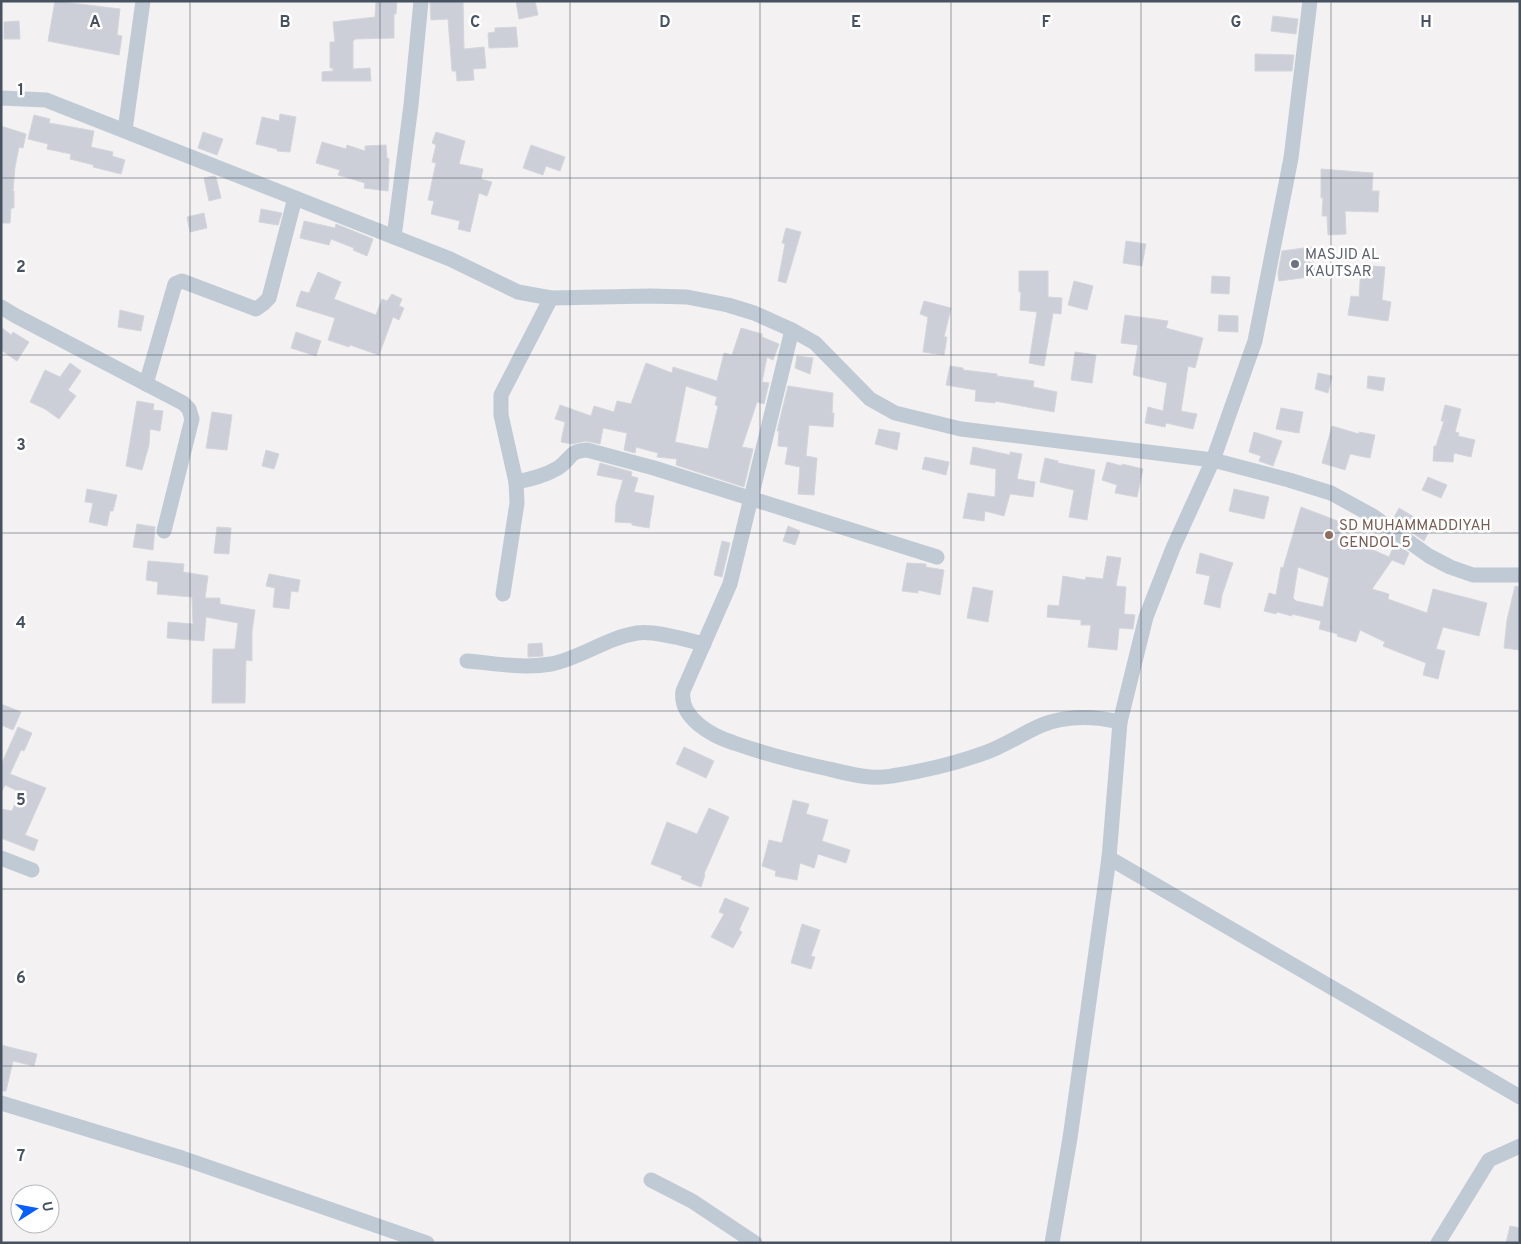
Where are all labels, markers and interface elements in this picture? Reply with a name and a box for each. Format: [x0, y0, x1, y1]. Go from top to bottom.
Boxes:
text: A [89, 13, 101, 33]
text: B [279, 13, 291, 33]
text: C [470, 13, 480, 33]
text: D [659, 13, 671, 33]
text: E [851, 13, 861, 33]
text: F [1041, 13, 1051, 33]
text: G [1231, 13, 1241, 33]
text: H [1420, 13, 1432, 33]
text: 1 [18, 81, 24, 101]
place label: MASJID AL KAUTSAR [1305, 246, 1379, 282]
text: 2 [16, 258, 26, 278]
marker: MASJID AL KAUTSAR [1289, 258, 1301, 270]
text: 3 [16, 436, 26, 456]
place label: SD MUHAMMADDIYAH GENDOL 5 [1339, 517, 1491, 553]
marker: SD MUHAMMADDIYAH GENDOL 5 [1323, 529, 1335, 541]
text: 4 [16, 614, 26, 634]
text: 5 [16, 791, 26, 811]
text: 6 [16, 969, 26, 989]
text: 7 [17, 1147, 25, 1167]
north arrow [10, 1184, 60, 1234]
text: U [37, 1200, 56, 1213]

